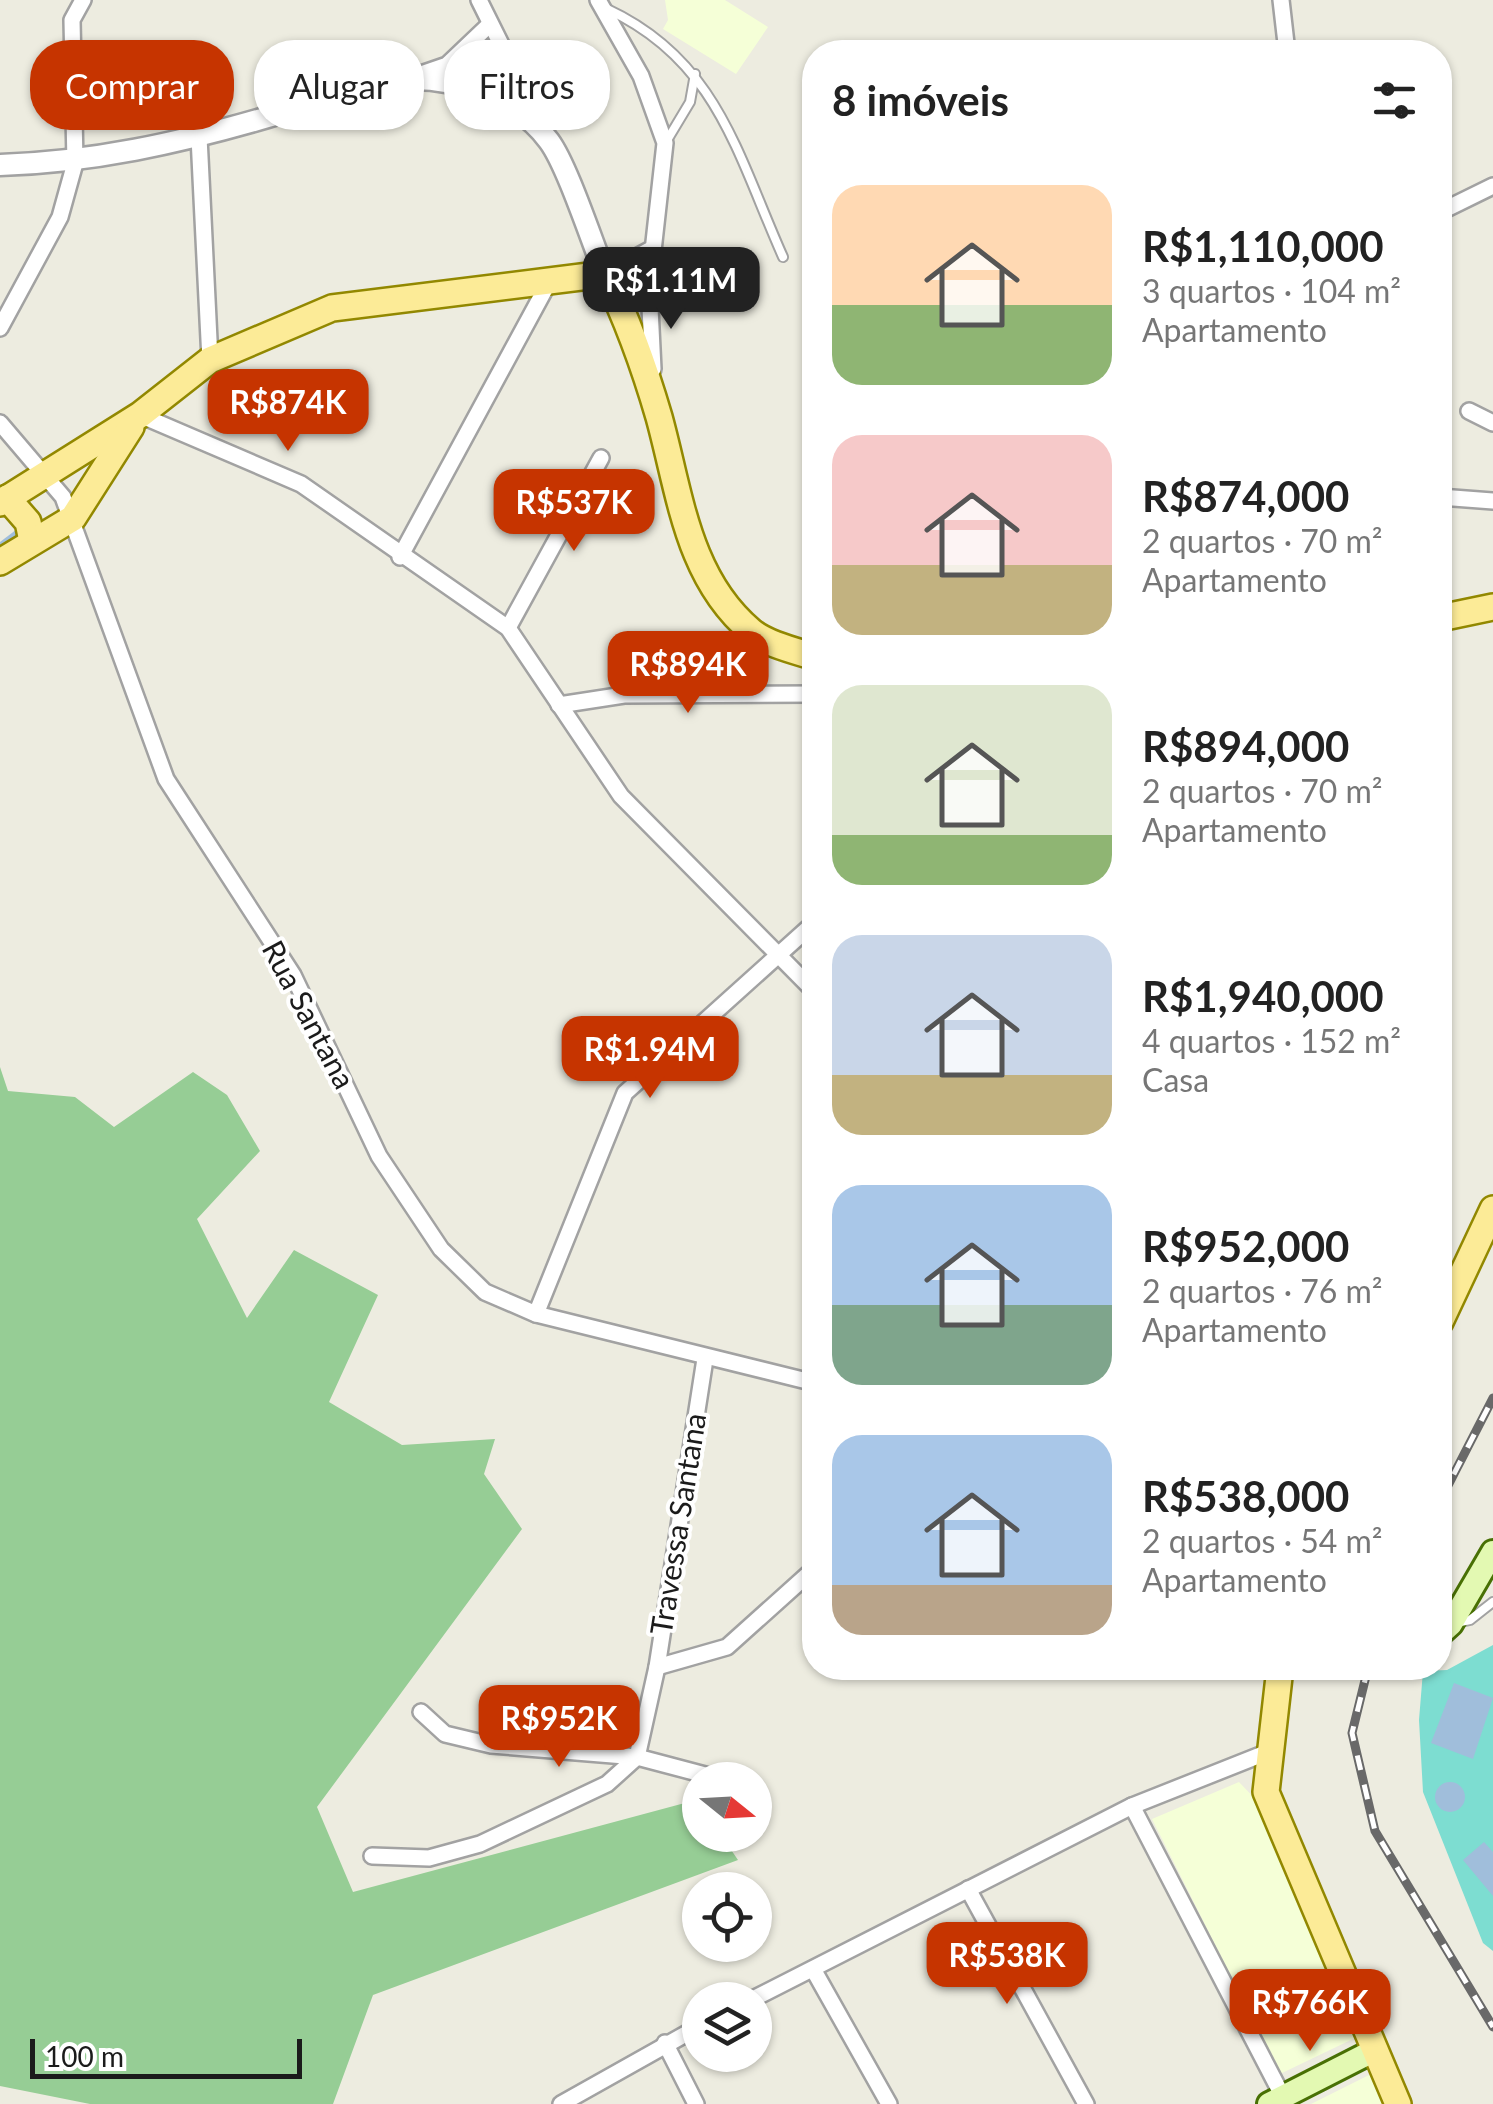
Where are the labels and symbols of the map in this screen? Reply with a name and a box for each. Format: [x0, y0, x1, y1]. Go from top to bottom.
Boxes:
pin: R$1.11M [579, 247, 763, 332]
pin: R$874K [207, 369, 369, 454]
pin: R$537K [493, 469, 655, 554]
pin: R$894K [607, 631, 769, 716]
street label: Rua Santana [256, 934, 364, 1094]
pin: R$1.94M [558, 1016, 742, 1101]
street label: Travessa Santana [642, 1410, 712, 1637]
pin: R$952K [478, 1685, 640, 1770]
north arrow [682, 1762, 772, 1852]
pin: R$538K [926, 1922, 1088, 2007]
pin: R$766K [1229, 1969, 1391, 2054]
scale bar [30, 2034, 302, 2078]

